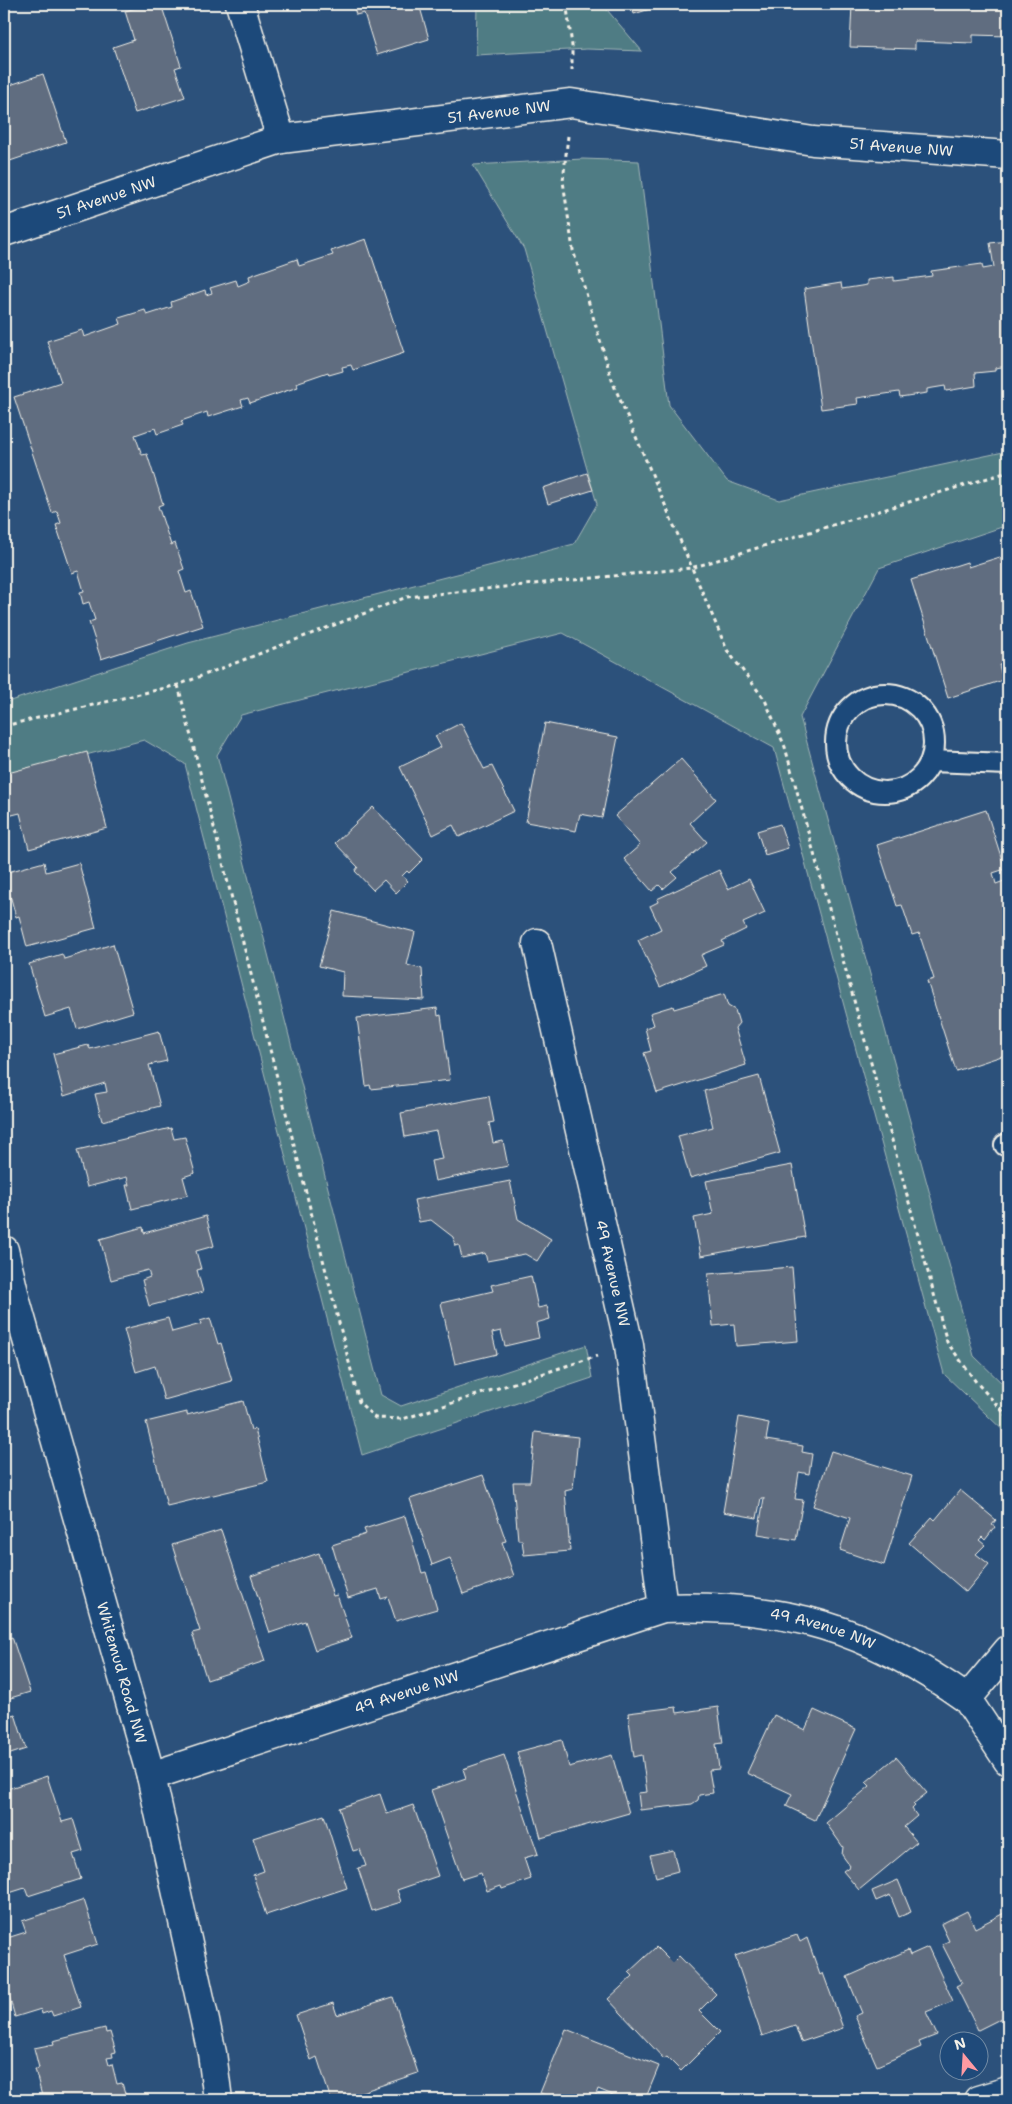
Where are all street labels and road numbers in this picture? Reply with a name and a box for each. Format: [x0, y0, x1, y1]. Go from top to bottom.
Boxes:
street label: 51 Avenue NW [446, 96, 552, 128]
street label: 51 Avenue NW [849, 134, 954, 161]
street label: 51 Avenue NW [54, 172, 159, 224]
street label: 49 Avenue NW [591, 1218, 635, 1329]
street label: Whitemud Road NW [92, 1600, 151, 1746]
street label: 49 Avenue NW [769, 1604, 879, 1654]
street label: 49 Avenue NW [352, 1666, 462, 1719]

